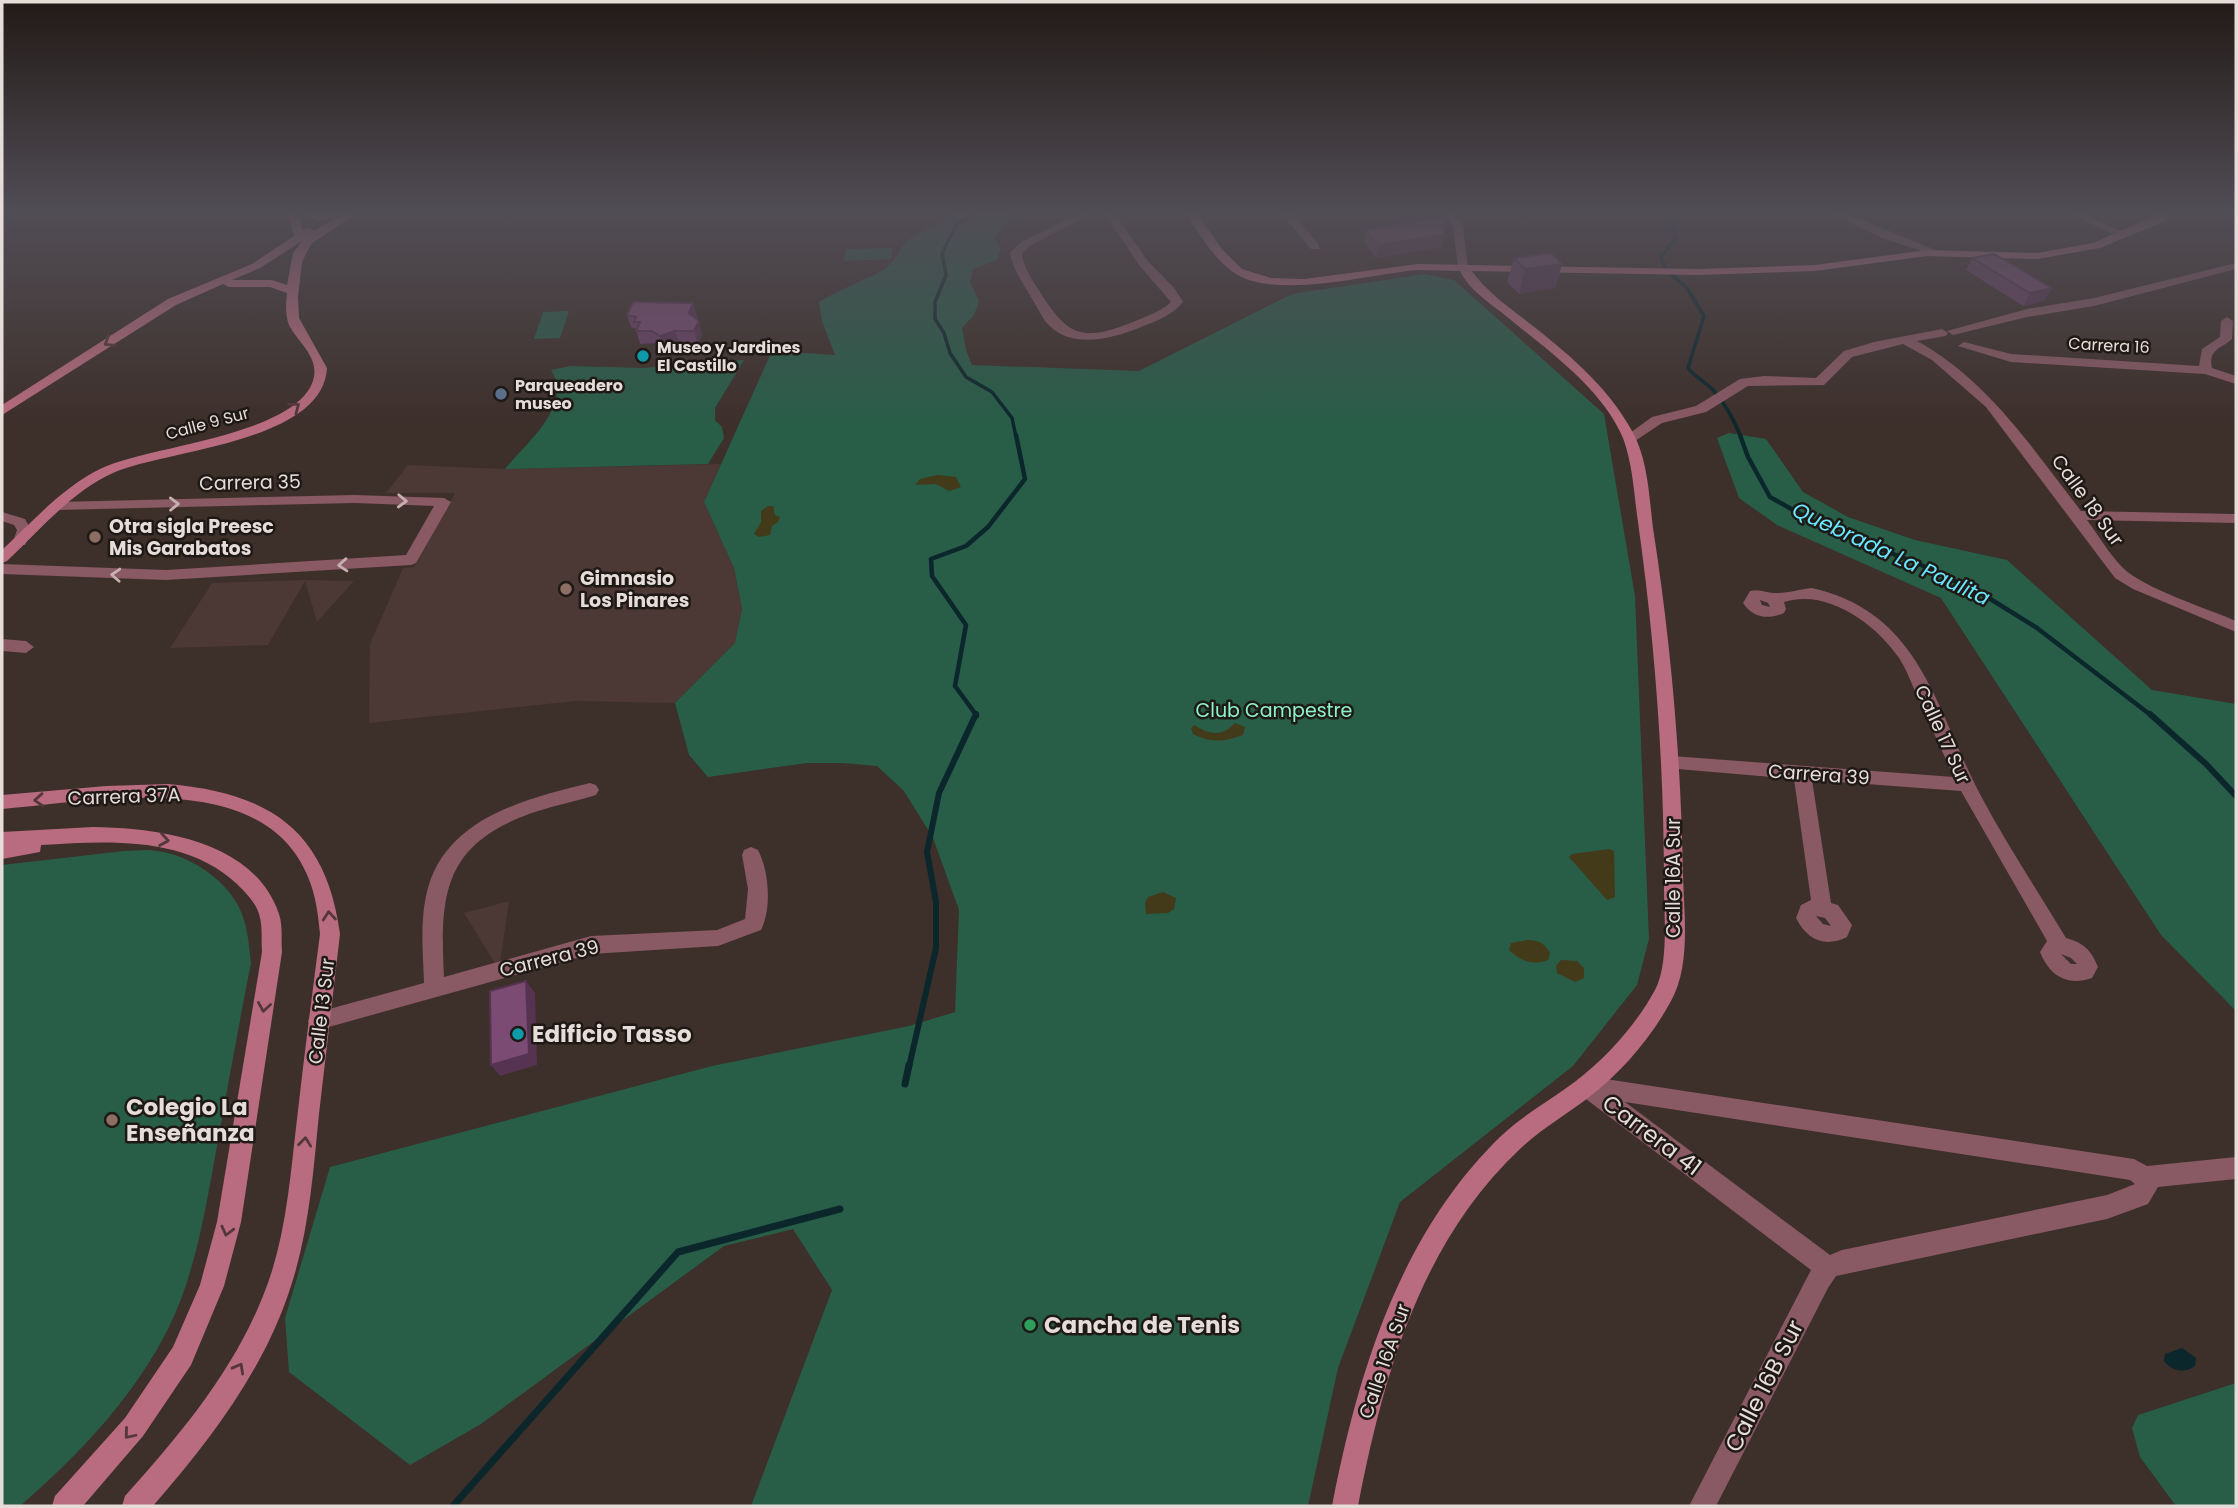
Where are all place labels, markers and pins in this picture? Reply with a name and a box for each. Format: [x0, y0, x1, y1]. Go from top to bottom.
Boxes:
place label: Museo y Jardines El Castillo [657, 336, 801, 377]
marker: Museo y Jardines El Castillo [635, 348, 651, 364]
place label: Parqueadero museo [515, 374, 623, 415]
marker: Parqueadero museo [493, 386, 509, 402]
place label: Otra sigla Preesc Mis Garabatos [109, 513, 274, 562]
marker: Otra sigla Preesc Mis Garabatos [87, 529, 103, 545]
place label: Gimnasio Los Pinares [580, 565, 689, 614]
marker: Gimnasio Los Pinares [558, 581, 574, 597]
place label: Edificio Tasso [532, 1018, 692, 1050]
marker: Edificio Tasso [510, 1026, 526, 1042]
place label: Colegio La Enseñanza [126, 1091, 255, 1149]
marker: Colegio La Enseñanza [104, 1112, 120, 1128]
place label: Cancha de Tenis [1044, 1309, 1240, 1341]
marker: Cancha de Tenis [1022, 1317, 1038, 1333]

